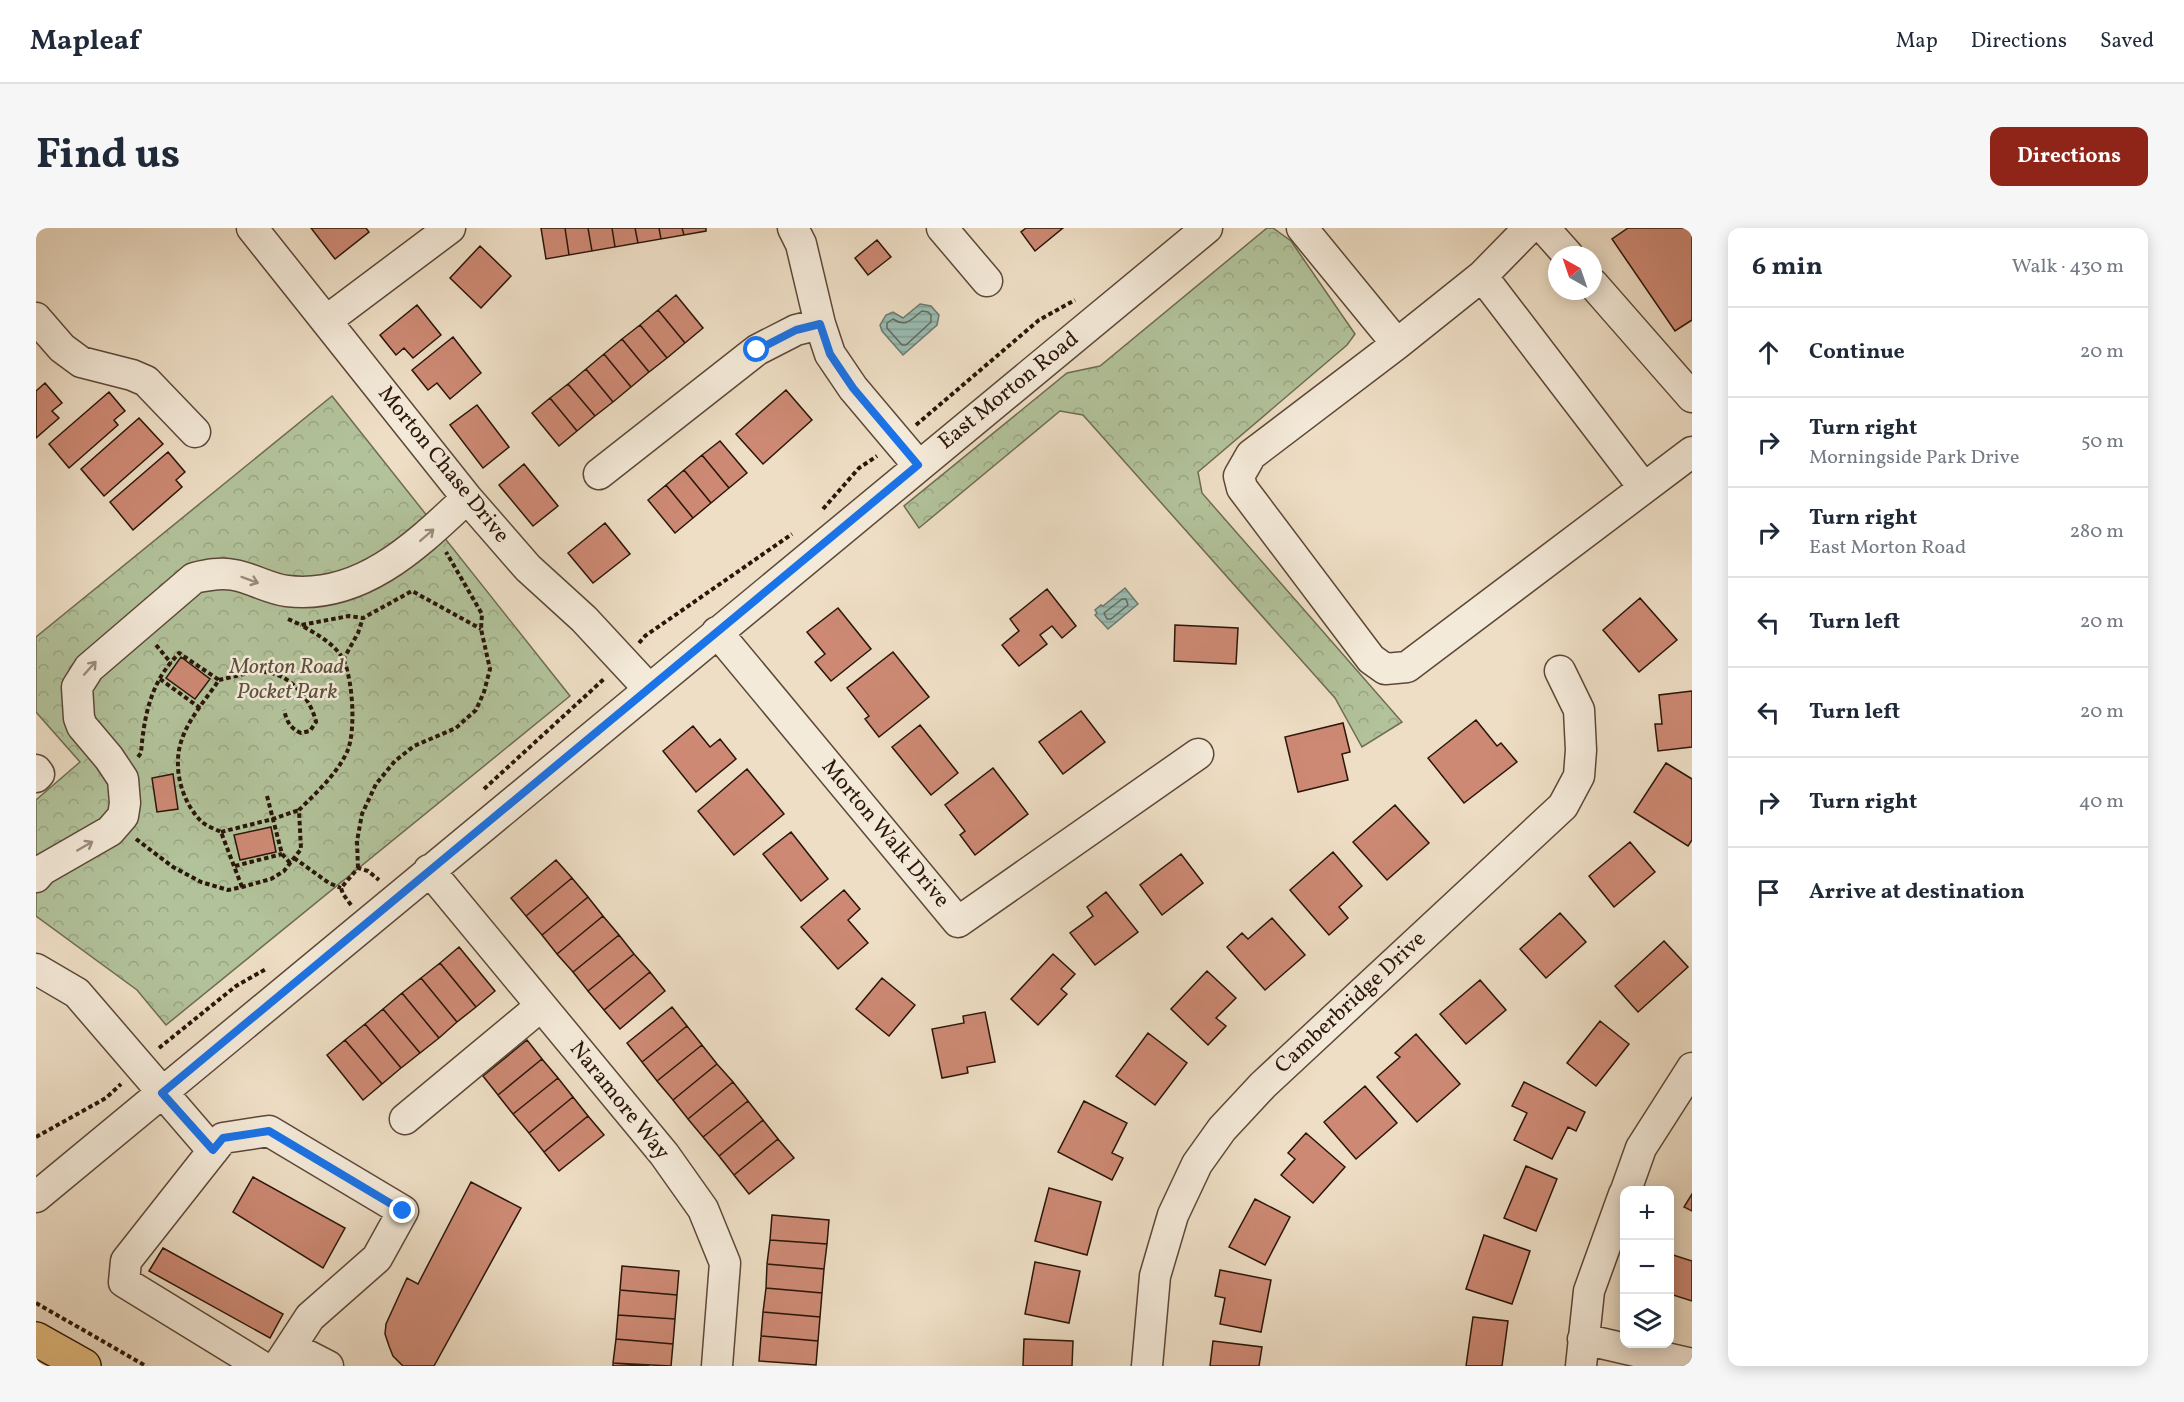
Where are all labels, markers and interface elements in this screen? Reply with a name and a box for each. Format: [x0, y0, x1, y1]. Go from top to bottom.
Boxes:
text: Mapleaf [30, 22, 140, 61]
text: Map [1896, 27, 1938, 56]
text: Directions [1971, 27, 2067, 56]
text: Saved [2100, 27, 2154, 56]
text: Find us [36, 127, 180, 186]
button: Directions [1990, 127, 2148, 186]
north arrow [1548, 246, 1602, 300]
text: 6 min [1752, 249, 1823, 285]
text: Walk · 430 m [2012, 253, 2124, 281]
street label: East Morton Road [932, 324, 1086, 458]
route start [743, 336, 769, 362]
icon: ahead [1752, 336, 1785, 369]
text: Continue [1809, 337, 1905, 368]
text: 20 m [2080, 338, 2124, 366]
street label: Morton Chase Drive [370, 380, 516, 550]
text: Turn right [1809, 413, 1917, 444]
icon: right [1752, 426, 1785, 459]
text: 50 m [2081, 428, 2124, 456]
text: Morningside Park Drive [1809, 444, 2019, 472]
text: Turn right [1809, 503, 1917, 534]
icon: right [1752, 516, 1785, 549]
text: 280 m [2069, 518, 2124, 546]
one-way arrow [419, 528, 435, 541]
text: East Morton Road [1809, 534, 1966, 562]
one-way arrow [240, 575, 259, 586]
icon: left [1752, 606, 1785, 639]
text: Turn left [1809, 607, 1900, 638]
text: 20 m [2080, 608, 2124, 636]
park label: Morton Road Pocket Park [229, 652, 345, 708]
one-way arrow [84, 660, 97, 676]
icon: left [1752, 696, 1785, 729]
text: Turn left [1809, 697, 1900, 728]
text: 20 m [2080, 698, 2124, 726]
street label: Morton Walk Drive [814, 753, 956, 915]
icon: right [1752, 786, 1785, 819]
text: Turn right [1809, 787, 1917, 818]
text: 40 m [2079, 788, 2124, 816]
one-way arrow [76, 839, 93, 851]
icon: arrive [1752, 876, 1785, 909]
text: Arrive at destination [1809, 877, 2025, 908]
street label: Camberbridge Drive [1269, 925, 1433, 1081]
street label: Naramore Way [561, 1035, 677, 1167]
map controls [1620, 1186, 1674, 1348]
button: + [1620, 1186, 1674, 1240]
route end [389, 1197, 415, 1223]
button: − [1620, 1240, 1674, 1294]
button: layers [1620, 1294, 1674, 1348]

